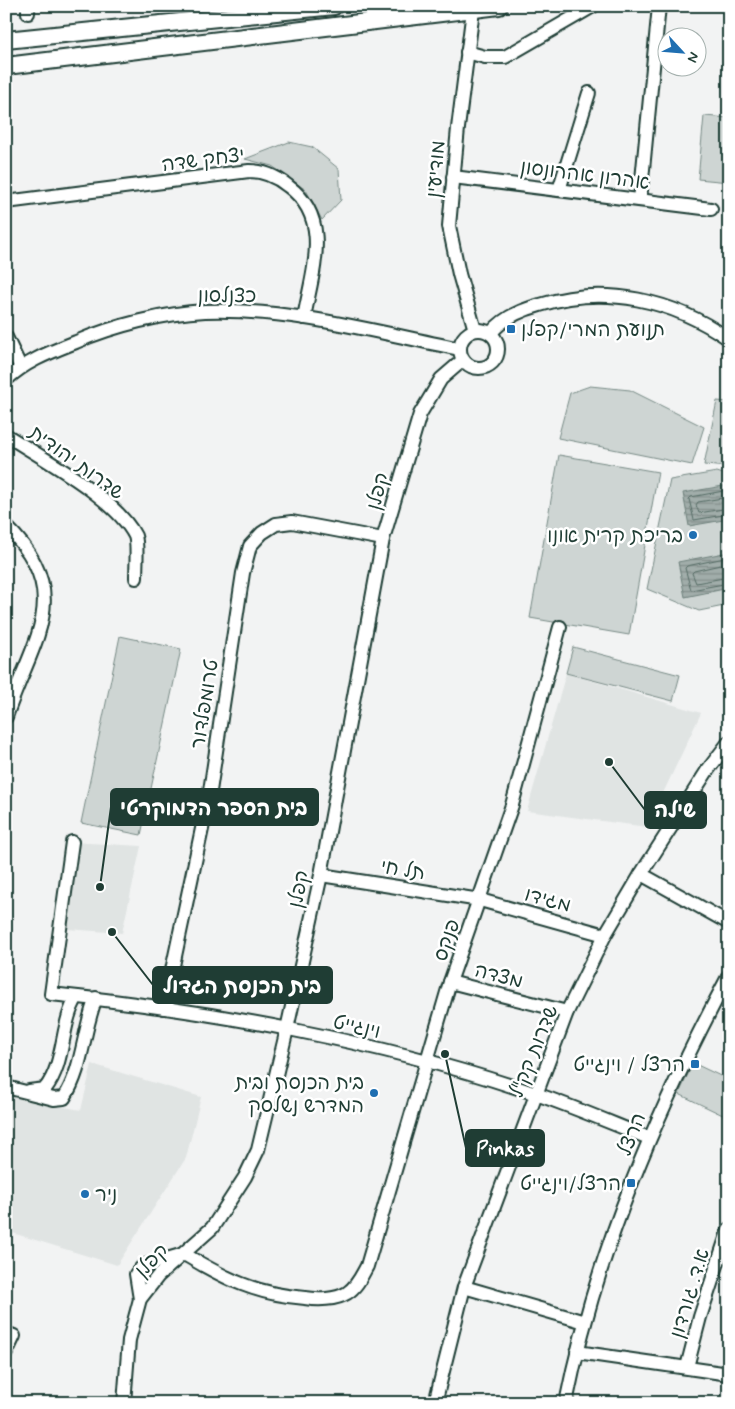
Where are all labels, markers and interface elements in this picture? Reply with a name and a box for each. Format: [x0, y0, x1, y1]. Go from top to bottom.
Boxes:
north arrow [658, 28, 708, 78]
text: N [683, 49, 703, 65]
street label: מודיעין [421, 139, 452, 199]
street label: יצחק שדה [160, 142, 246, 179]
street label: אהרון אהרונסון [519, 154, 651, 197]
street label: כצנלסון [198, 283, 256, 310]
place label: תנועת המרי/קפלן [521, 317, 665, 344]
marker: תנועת המרי/קפלן [505, 323, 517, 335]
street label: שדרות יהודית [22, 419, 129, 507]
street label: קפלן [361, 470, 396, 513]
place label: בריכת קרית אונו [547, 523, 683, 550]
marker: בריכת קרית אונו [687, 529, 699, 541]
street label: טרומפלדור [185, 657, 226, 751]
callout: בית הספר הדמוקרטי [111, 789, 318, 825]
callout: שילה [645, 792, 706, 828]
text: בית הספר הדמוקרטי [120, 795, 308, 823]
text: שילה [654, 797, 696, 825]
street label: תל חי [379, 854, 427, 887]
street label: קפלן [282, 868, 317, 911]
street label: מגידו [521, 881, 574, 920]
street label: פנקס [427, 916, 467, 965]
street label: מצדה [471, 957, 526, 996]
callout: בית הכנסת הגדול [153, 967, 332, 1003]
text: בית הכנסת הגדול [163, 973, 321, 1001]
street label: שדרות קק"ל [504, 1001, 565, 1102]
street label: וינגייט [330, 1009, 383, 1046]
place label: הרצל / וינגייט [573, 1052, 685, 1079]
marker: הרצל / וינגייט [689, 1058, 701, 1070]
place label: בית הכנסת ובית המדרש נשלסק [234, 1070, 364, 1120]
marker: בית הכנסת ובית המדרש נשלסק [368, 1087, 380, 1099]
street label: הרצל [612, 1109, 653, 1160]
callout: Pinkas [466, 1130, 544, 1166]
text: Pinkas [476, 1135, 535, 1163]
place label: הרצל/וינגייט [520, 1171, 621, 1198]
marker: הרצל/וינגייט [625, 1177, 637, 1189]
place label: ניר [95, 1182, 117, 1209]
marker: ניר [79, 1188, 91, 1200]
street label: קפלן [129, 1238, 175, 1284]
street label: א.ד. גורדון [664, 1245, 717, 1341]

